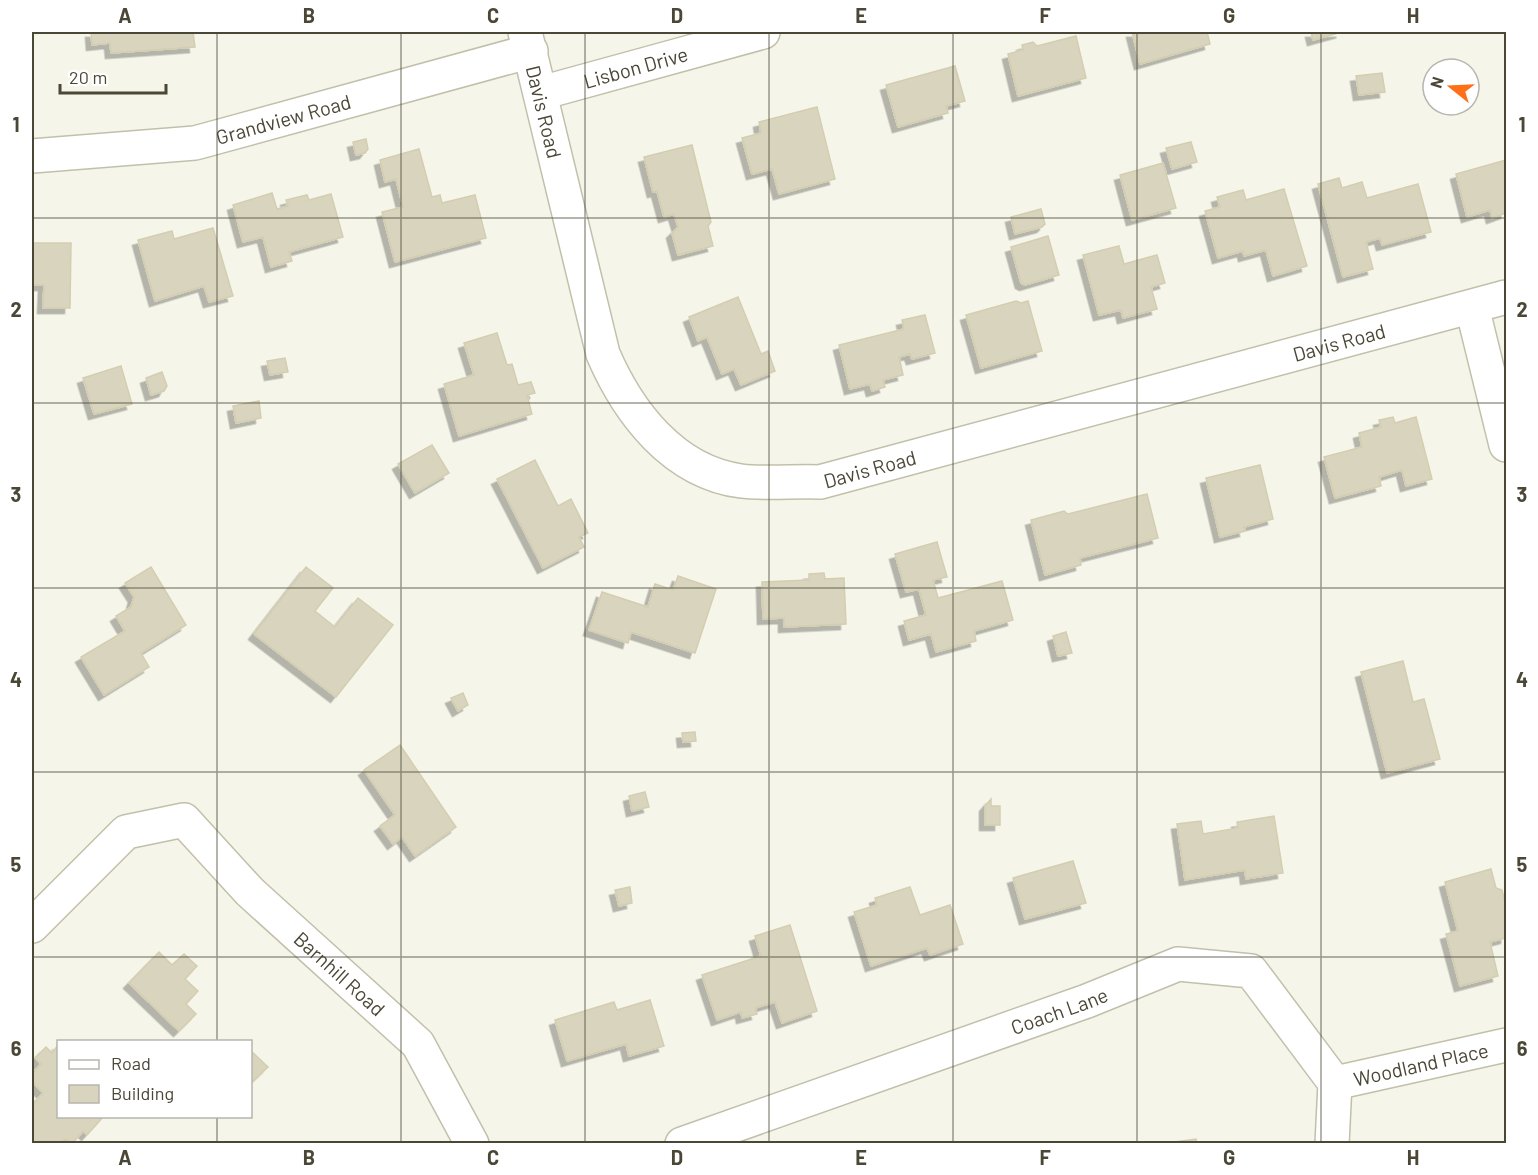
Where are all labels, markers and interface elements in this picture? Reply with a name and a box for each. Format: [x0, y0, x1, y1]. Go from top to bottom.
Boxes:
text: A [118, 3, 132, 27]
text: B [303, 3, 315, 27]
text: C [487, 3, 499, 27]
text: D [671, 3, 683, 27]
text: E [855, 3, 867, 27]
text: F [1039, 3, 1051, 27]
text: G [1223, 3, 1235, 27]
text: H [1407, 3, 1419, 27]
street label: Lisbon Drive [581, 41, 690, 93]
scale bar [60, 57, 166, 95]
north arrow [1421, 57, 1481, 117]
street label: Davis Road [521, 63, 567, 161]
text: 20 m [69, 66, 107, 88]
text: N [1426, 74, 1447, 90]
street label: Grandview Road [213, 89, 353, 149]
text: 1 [12, 112, 20, 136]
text: 1 [1518, 112, 1526, 136]
text: 2 [10, 297, 22, 321]
text: 2 [1516, 297, 1528, 321]
street label: Davis Road [1290, 318, 1388, 366]
street label: Davis Road [821, 445, 919, 493]
text: 3 [11, 482, 21, 506]
text: 3 [1517, 482, 1527, 506]
text: 4 [10, 667, 22, 691]
text: 4 [1516, 667, 1528, 691]
text: 5 [11, 852, 22, 876]
text: 5 [1517, 852, 1528, 876]
street label: Barnhill Road [290, 926, 390, 1020]
street label: Coach Lane [1007, 982, 1111, 1039]
text: 6 [11, 1036, 22, 1060]
text: 6 [1517, 1036, 1528, 1060]
street label: Woodland Place [1351, 1037, 1491, 1091]
legend [57, 1040, 252, 1118]
text: Road [111, 1052, 151, 1074]
text: Building [111, 1082, 174, 1104]
text: A [118, 1145, 132, 1169]
text: B [303, 1145, 315, 1169]
text: C [487, 1145, 499, 1169]
text: D [671, 1145, 683, 1169]
text: E [855, 1145, 867, 1169]
text: F [1039, 1145, 1051, 1169]
text: G [1223, 1145, 1235, 1169]
text: H [1407, 1145, 1419, 1169]

